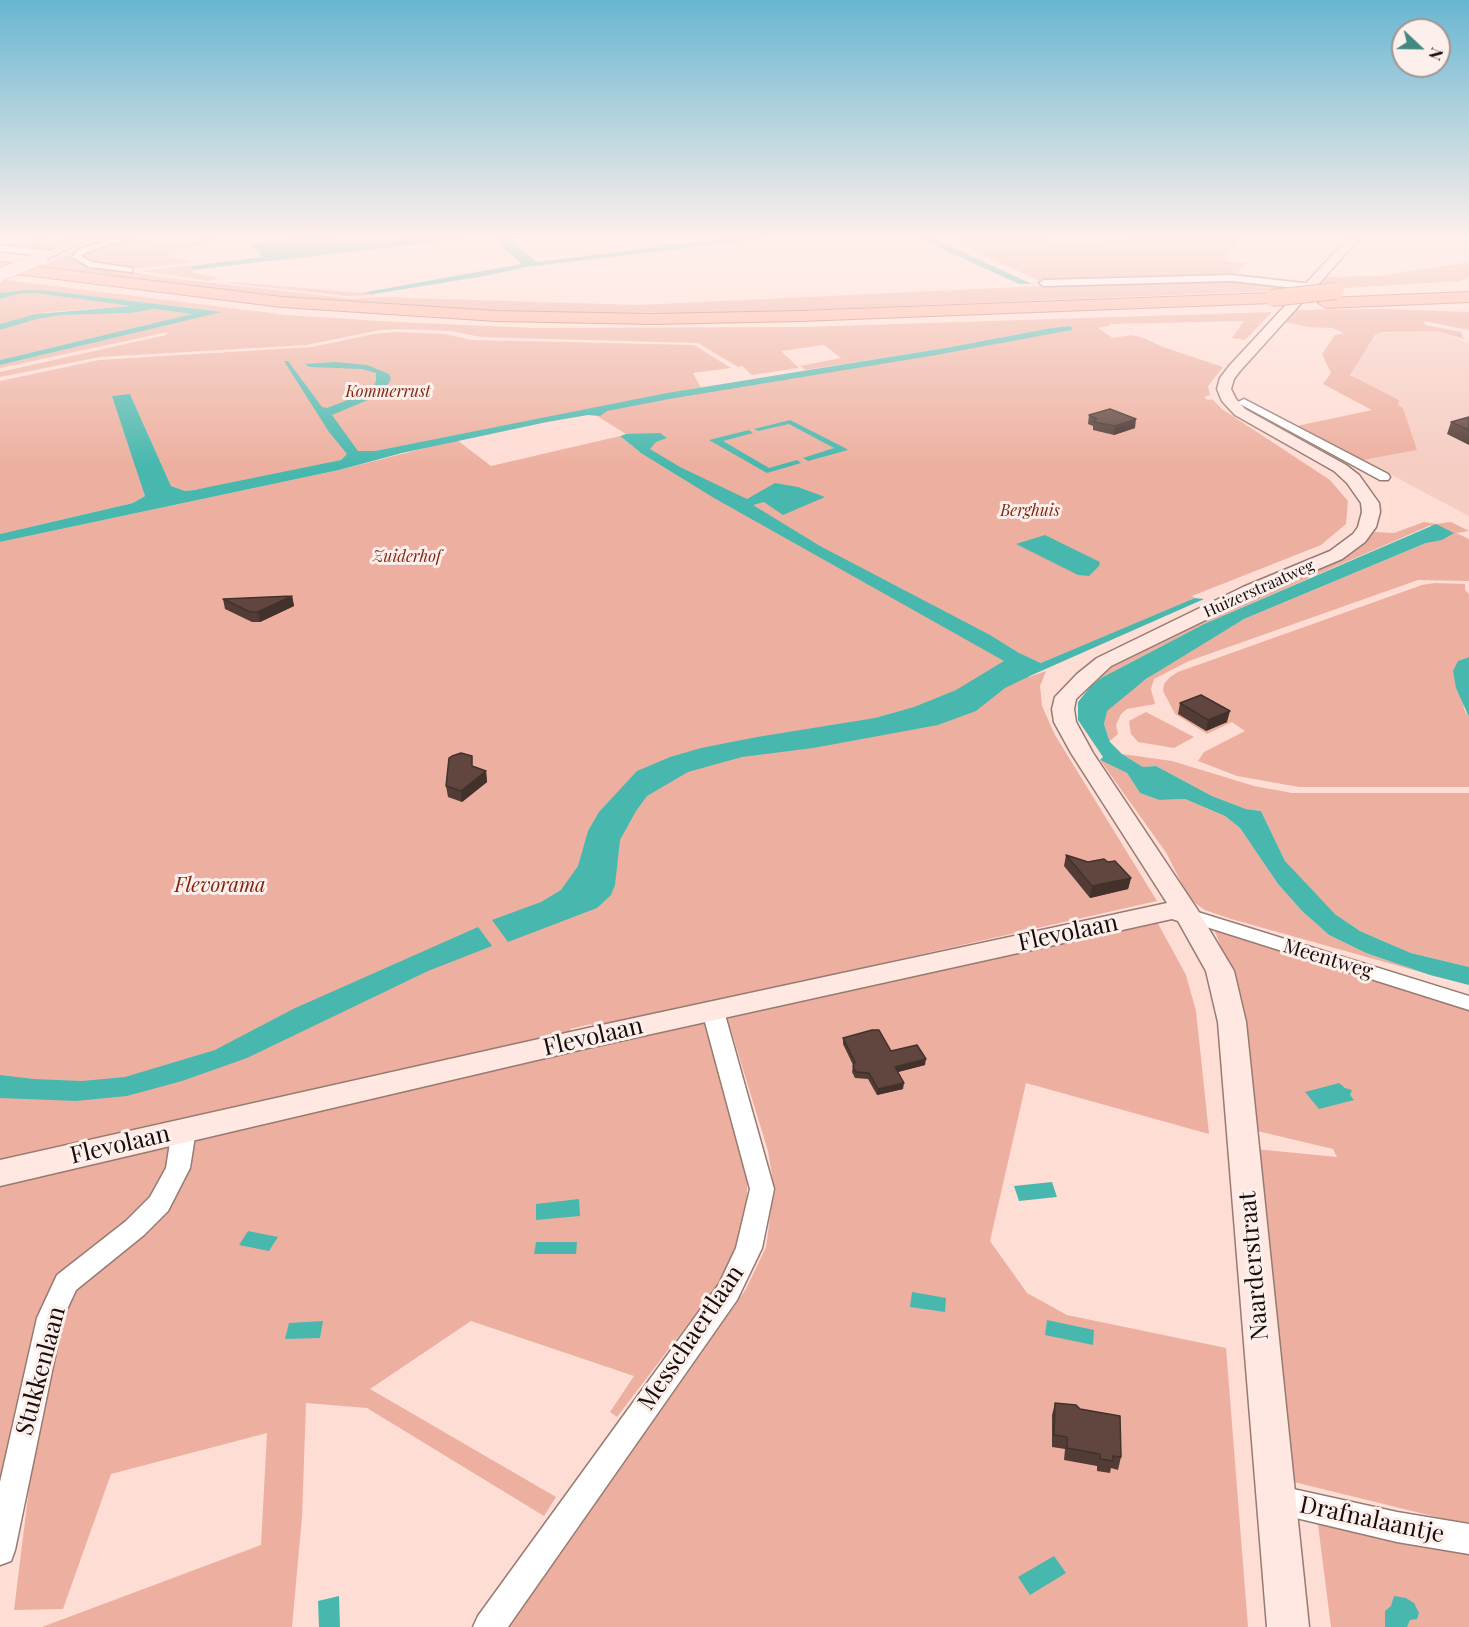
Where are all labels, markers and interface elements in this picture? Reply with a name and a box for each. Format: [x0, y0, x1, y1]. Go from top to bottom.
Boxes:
north arrow [1391, 18, 1451, 78]
text: N [1424, 45, 1448, 63]
park label: Kommerrust [345, 382, 431, 402]
park label: Berghuis [1000, 501, 1060, 521]
park label: Zuiderhof [373, 547, 441, 567]
street label: Huizerstraatweg [1201, 556, 1317, 622]
park label: Flevorama [174, 874, 266, 898]
street label: Flevolaan [1015, 908, 1121, 958]
street label: Meentweg [1280, 934, 1376, 984]
street label: Flevolaan [540, 1012, 646, 1062]
street label: Flevolaan [67, 1120, 173, 1170]
street label: Naarderstraat [1233, 1190, 1275, 1342]
street label: Messchaertlaan [632, 1260, 750, 1416]
street label: Stukkenlaan [10, 1304, 72, 1438]
street label: Drafnalaantje [1297, 1491, 1447, 1549]

